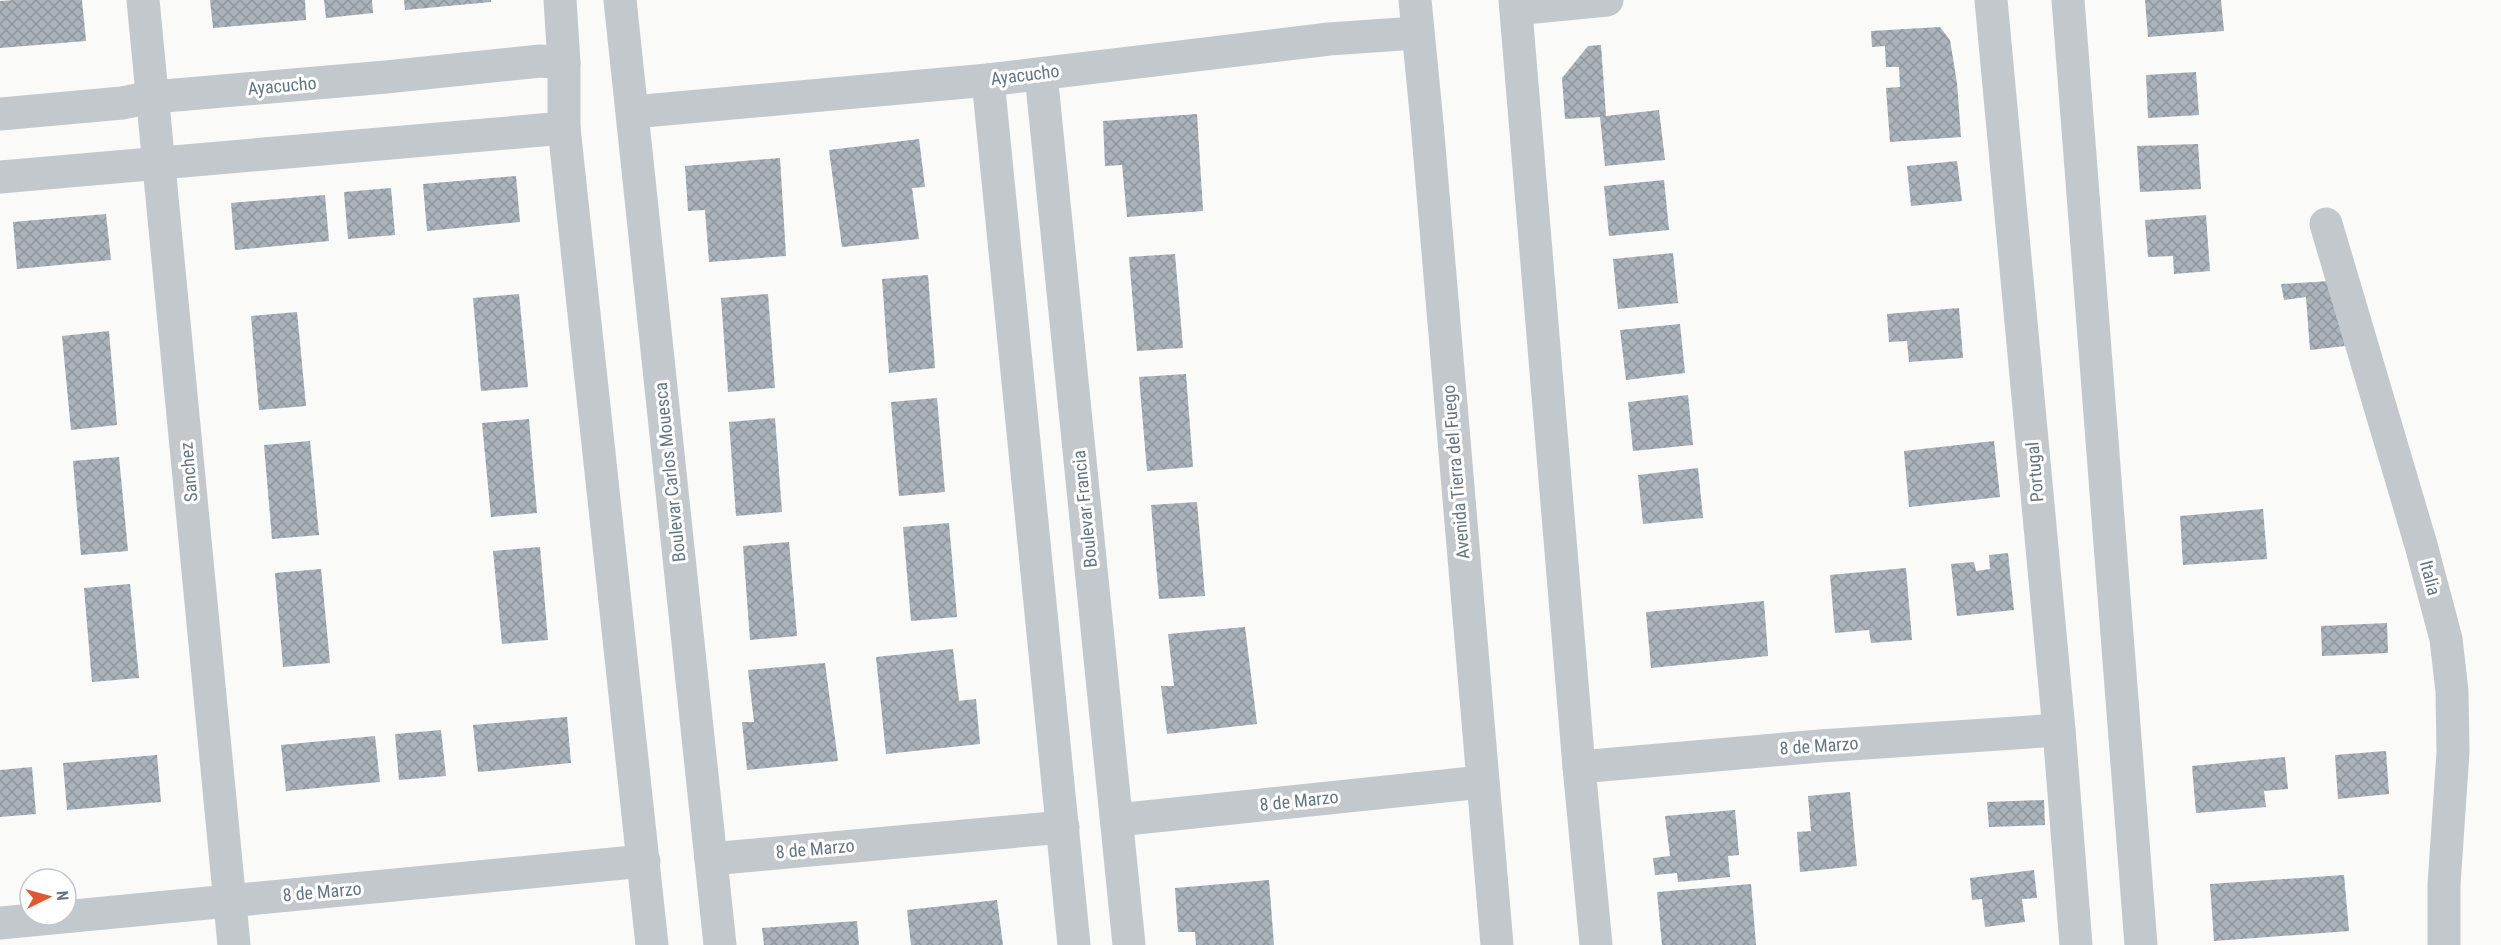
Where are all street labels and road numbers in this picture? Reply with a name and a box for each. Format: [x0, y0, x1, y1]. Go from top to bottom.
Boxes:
street label: Ayacucho [989, 60, 1060, 89]
street label: Ayacucho [247, 72, 317, 99]
street label: Boulevar Carlos Mouesca [650, 381, 689, 563]
street label: Avenida Tierra del Fuego [1437, 384, 1474, 560]
street label: Sanchez [175, 441, 202, 503]
street label: Portugal [2021, 441, 2048, 503]
street label: Boulevar Francia [1068, 449, 1101, 569]
street label: Italia [2416, 558, 2445, 598]
street label: 8 de Marzo [1779, 732, 1859, 759]
street label: 8 de Marzo [1259, 786, 1339, 815]
street label: 8 de Marzo [775, 835, 855, 862]
street label: 8 de Marzo [282, 878, 362, 905]

